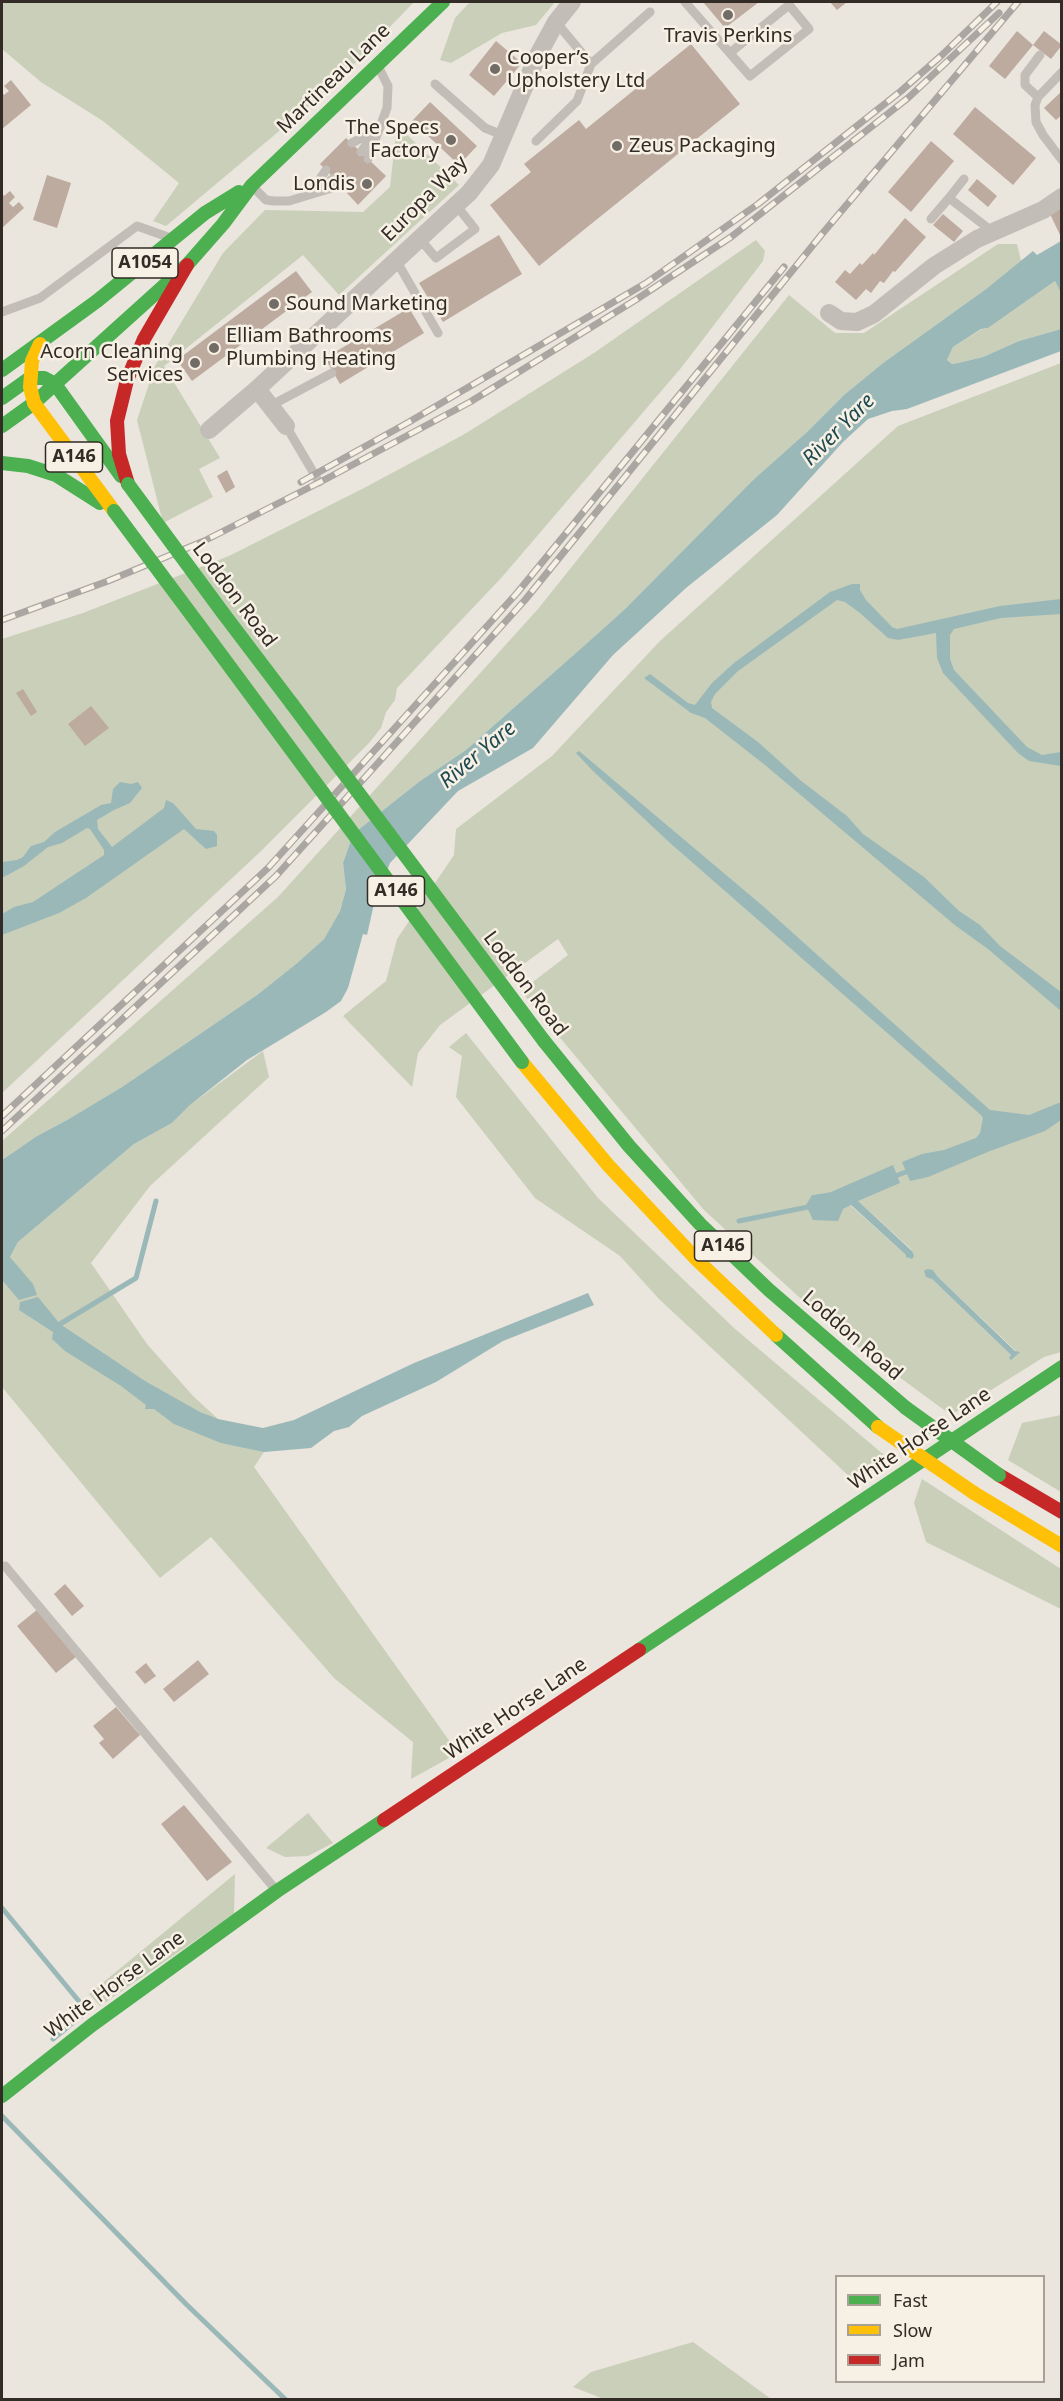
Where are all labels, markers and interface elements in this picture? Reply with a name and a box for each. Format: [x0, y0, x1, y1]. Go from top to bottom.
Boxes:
marker: Travis Perkins [721, 8, 735, 22]
street label: Martineau Lane [273, 19, 395, 139]
place label: Travis Perkins [664, 24, 792, 48]
place label: Cooper’s Upholstery Ltd [507, 46, 645, 93]
marker: Cooper’s Upholstery Ltd [488, 62, 502, 76]
place label: The Specs Factory [345, 116, 439, 163]
marker: The Specs Factory [444, 133, 458, 147]
place label: Zeus Packaging [629, 134, 776, 158]
marker: Zeus Packaging [610, 139, 624, 153]
street label: Europa Way [377, 151, 473, 247]
place label: Londis [293, 172, 355, 196]
marker: Londis [360, 177, 374, 191]
road number: A1054 [112, 248, 178, 278]
place label: Sound Marketing [286, 292, 448, 316]
marker: Sound Marketing [267, 297, 281, 311]
place label: Elliam Bathrooms Plumbing Heating [226, 324, 396, 371]
place label: Acorn Cleaning Services [40, 340, 183, 387]
marker: Elliam Bathrooms Plumbing Heating [207, 341, 221, 355]
marker: Acorn Cleaning Services [188, 356, 202, 370]
water label: River Yare [798, 389, 880, 471]
road number: A146 [46, 442, 103, 472]
street label: Loddon Road [187, 538, 281, 652]
water label: River Yare [435, 716, 521, 794]
road number: A146 [368, 876, 424, 906]
street label: Loddon Road [478, 927, 572, 1041]
road number: A146 [694, 1231, 752, 1261]
street label: Loddon Road [797, 1286, 907, 1386]
street label: White Horse Lane [844, 1383, 996, 1495]
street label: White Horse Lane [440, 1653, 592, 1765]
street label: White Horse Lane [41, 1926, 189, 2044]
legend [835, 2275, 1045, 2383]
text: Fast [893, 2288, 928, 2312]
text: Slow [893, 2318, 932, 2342]
text: Jam [893, 2348, 925, 2372]

